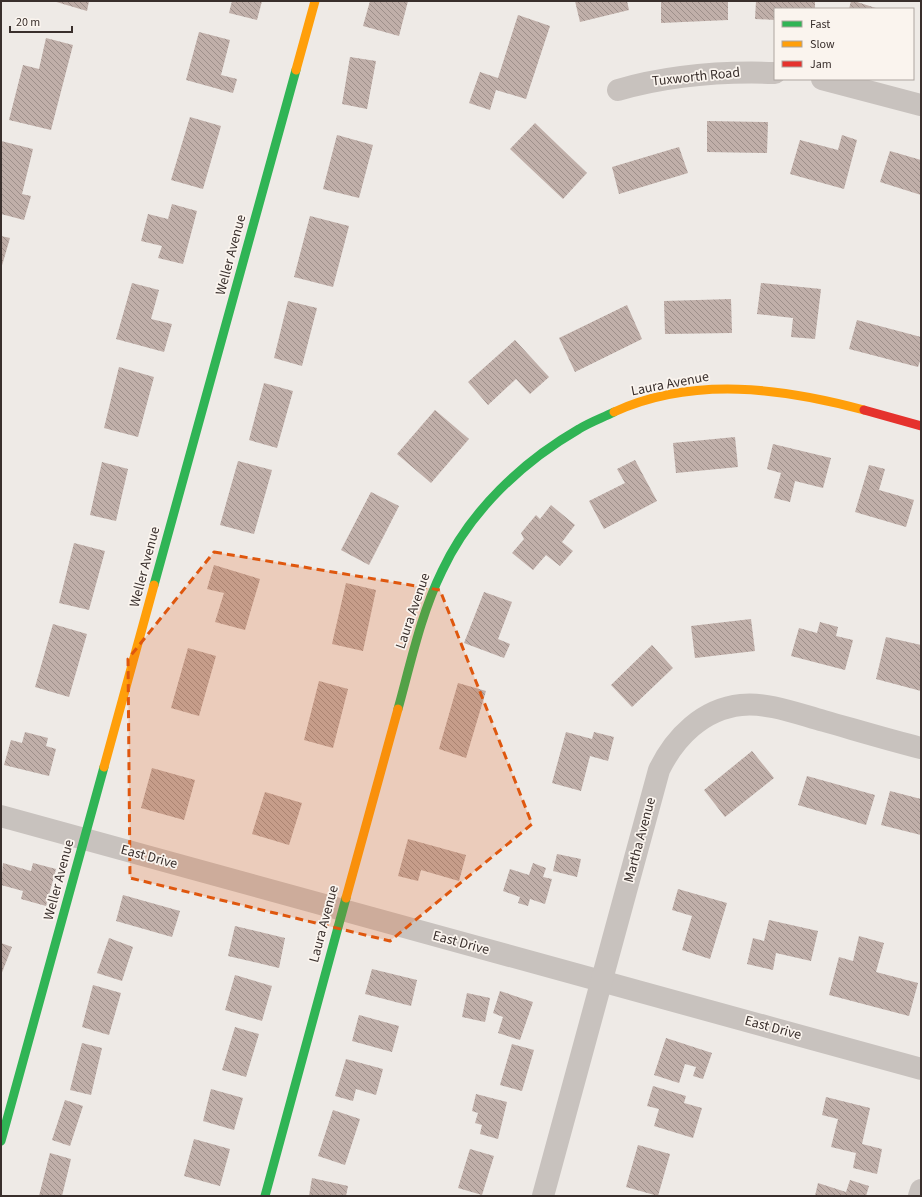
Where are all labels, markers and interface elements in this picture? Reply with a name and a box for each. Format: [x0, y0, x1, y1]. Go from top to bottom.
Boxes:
scale bar [10, 8, 72, 34]
legend [774, 8, 914, 80]
text: 20 m [16, 14, 40, 31]
text: Fast [810, 16, 830, 33]
text: Slow [810, 36, 835, 53]
text: Jam [810, 56, 832, 73]
street label: Tuxworth Road [651, 62, 741, 92]
street label: Weller Avenue [211, 212, 251, 298]
street label: Laura Avenue [629, 367, 711, 401]
street label: Weller Avenue [125, 524, 165, 610]
street label: Laura Avenue [391, 570, 435, 652]
street label: Martha Avenue [619, 795, 661, 885]
street label: Weller Avenue [39, 837, 79, 923]
street label: East Drive [118, 840, 180, 874]
street label: Laura Avenue [304, 883, 344, 965]
street label: East Drive [430, 926, 492, 960]
street label: East Drive [742, 1011, 804, 1045]

